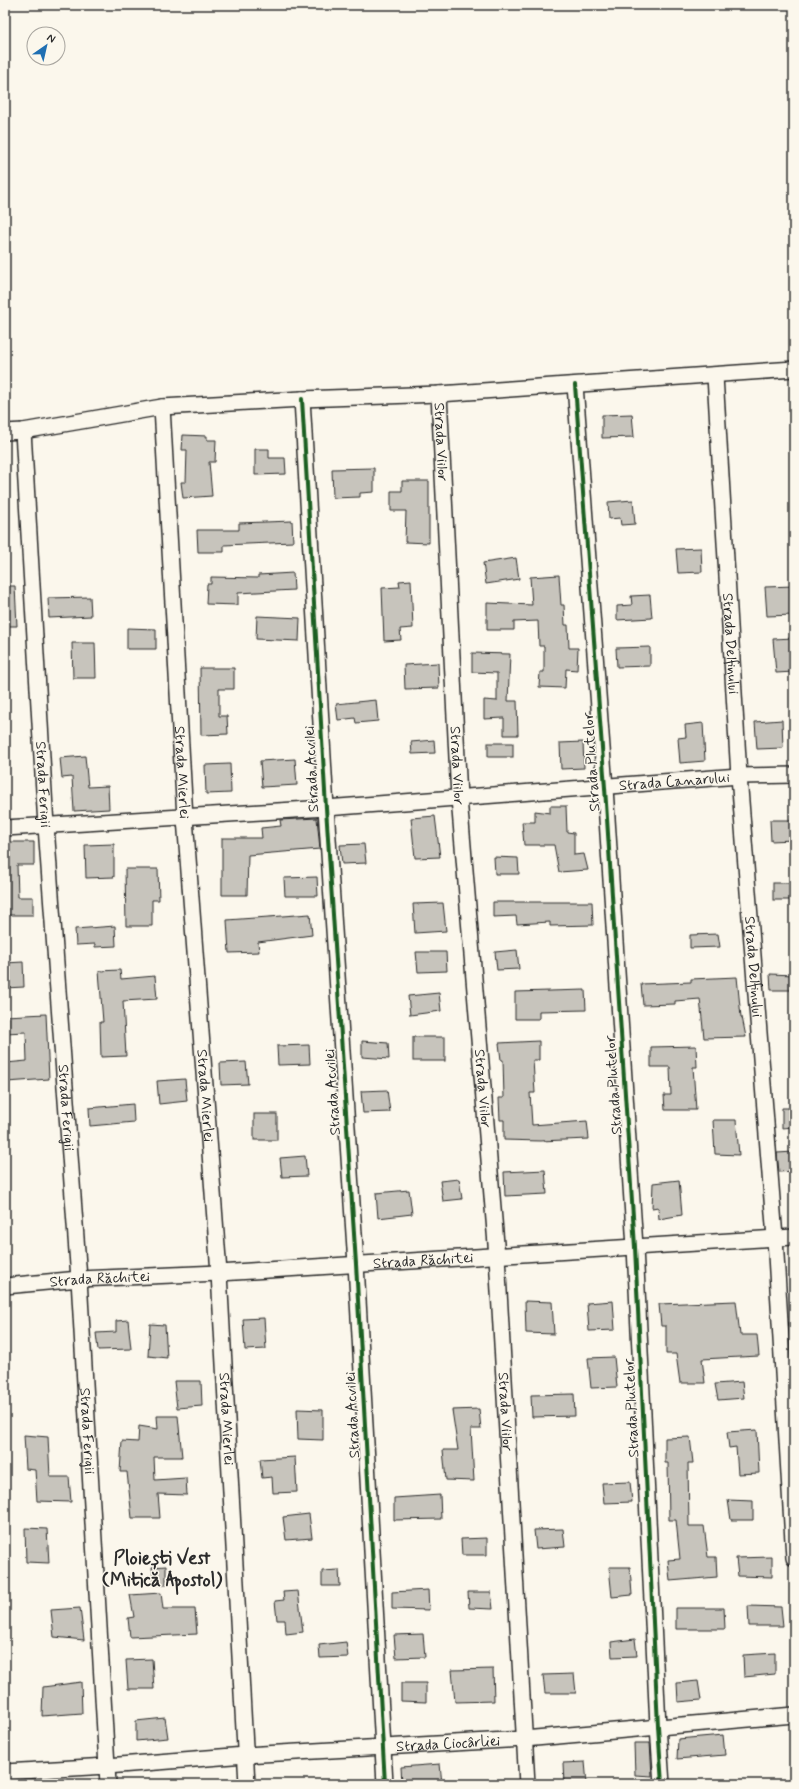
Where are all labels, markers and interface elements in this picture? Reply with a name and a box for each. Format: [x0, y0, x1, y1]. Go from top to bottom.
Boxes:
north arrow [26, 26, 66, 66]
text: N [44, 31, 58, 46]
street label: Strada Viilor [428, 402, 452, 482]
street label: Strada Delfinului [717, 592, 743, 695]
street label: Strada Plutelor [579, 712, 605, 812]
street label: Strada Acvilei [300, 725, 324, 813]
street label: Strada Mierlei [169, 726, 194, 819]
street label: Strada Viilor [444, 726, 469, 806]
street label: Strada Ferigii [30, 741, 55, 828]
street label: Strada Canarului [618, 768, 731, 796]
street label: Strada Delfinului [739, 915, 767, 1018]
street label: Strada Plutelor [601, 1035, 627, 1135]
street label: Strada Acvilei [320, 1048, 346, 1136]
street label: Strada Viilor [469, 1048, 495, 1129]
street label: Strada Mierlei [191, 1049, 218, 1143]
street label: Strada Ferigii [52, 1064, 79, 1152]
street label: Strada Răchitei [372, 1248, 474, 1274]
street label: Strada Răchitei [49, 1267, 150, 1293]
street label: Strada Plutelor [619, 1358, 645, 1458]
street label: Strada Acvilei [341, 1371, 365, 1459]
street label: Strada Mierlei [213, 1372, 239, 1466]
street label: Strada Viilor [493, 1372, 517, 1452]
street label: Strada Ferigii [74, 1387, 99, 1475]
district label: Ploiești Vest (Mitică Apostol) [102, 1546, 222, 1595]
street label: Strada Ciocârliei [396, 1731, 501, 1757]

